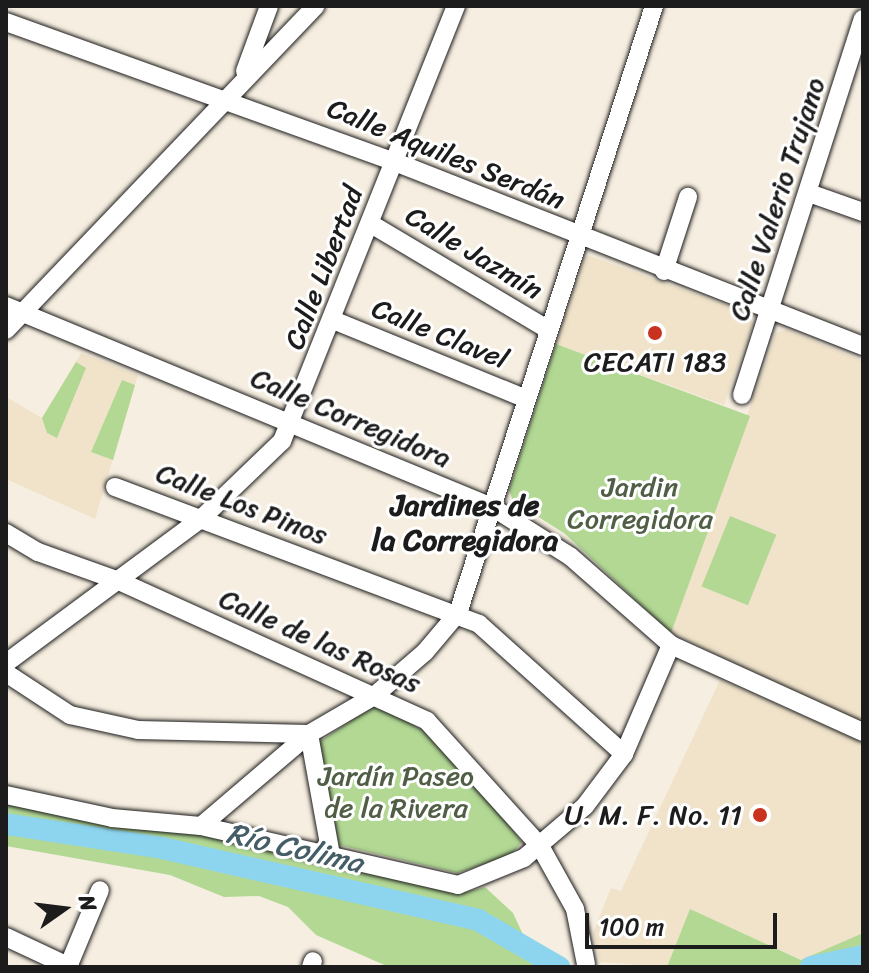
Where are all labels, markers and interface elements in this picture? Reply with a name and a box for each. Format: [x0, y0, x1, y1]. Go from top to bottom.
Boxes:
street label: Calle Valerio Trujano [722, 74, 832, 324]
street label: Calle Aquiles Serdán [323, 91, 569, 217]
street label: Calle Libertad [278, 182, 370, 354]
street label: Calle Jazmín [399, 199, 549, 307]
street label: Calle Clavel [367, 291, 513, 377]
marker: CECATI 183 [646, 324, 664, 342]
place label: CECATI 183 [584, 345, 726, 379]
street label: Calle Corregidora [246, 361, 456, 475]
street label: Calle Los Pinos [150, 455, 334, 553]
park label: Jardin Corregidora [567, 470, 713, 536]
district label: Jardines de la Corregidora [371, 487, 559, 558]
street label: Calle de las Rosas [213, 581, 427, 701]
park label: Jardín Paseo de la Rivera [318, 759, 474, 825]
place label: U. M. F. No. 11 [568, 798, 742, 832]
marker: U. M. F. No. 11 [749, 804, 771, 826]
water label: Río Colima [224, 815, 366, 881]
north arrow [24, 869, 104, 949]
text: N [67, 891, 109, 915]
scale bar [589, 897, 781, 947]
text: 100 m [599, 906, 664, 948]

